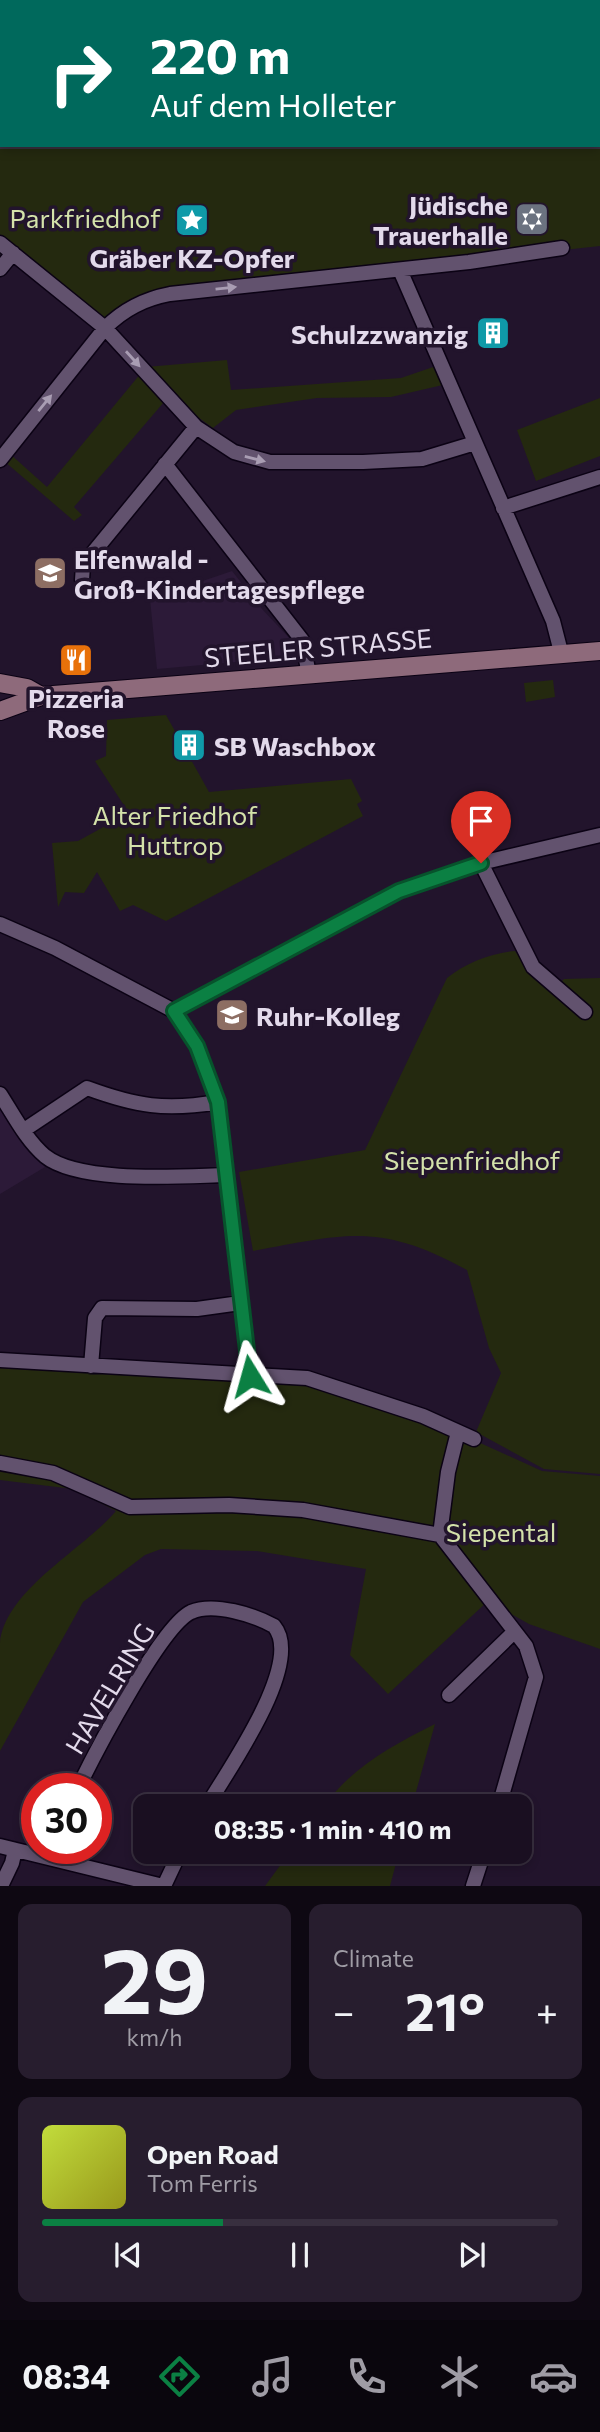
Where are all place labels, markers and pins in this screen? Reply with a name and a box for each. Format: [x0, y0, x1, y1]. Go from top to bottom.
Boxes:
place label: Jüdische Trauerhalle [373, 189, 508, 250]
synagogue icon: Jüdische Trauerhalle [513, 200, 551, 238]
place icon: Gräber KZ-Opfer [173, 201, 211, 239]
place label: Gräber KZ-Opfer [89, 242, 295, 273]
building icon: Schulzzwanzig [474, 314, 512, 352]
place label: Schulzzwanzig [291, 318, 468, 349]
place label: Elfenwald - Groß-Kindertagespflege [74, 543, 365, 604]
school or university icon: Elfenwald - Groß-Kindertagespflege [31, 554, 69, 592]
restaurant icon: Pizzeria Rose [57, 641, 95, 679]
place label: Pizzeria Rose [28, 682, 124, 743]
building icon: SB Waschbox [170, 726, 208, 764]
place label: SB Waschbox [214, 730, 376, 761]
pin [451, 791, 511, 863]
school or university icon: Ruhr-Kolleg [213, 996, 251, 1034]
place label: Ruhr-Kolleg [256, 1000, 400, 1031]

